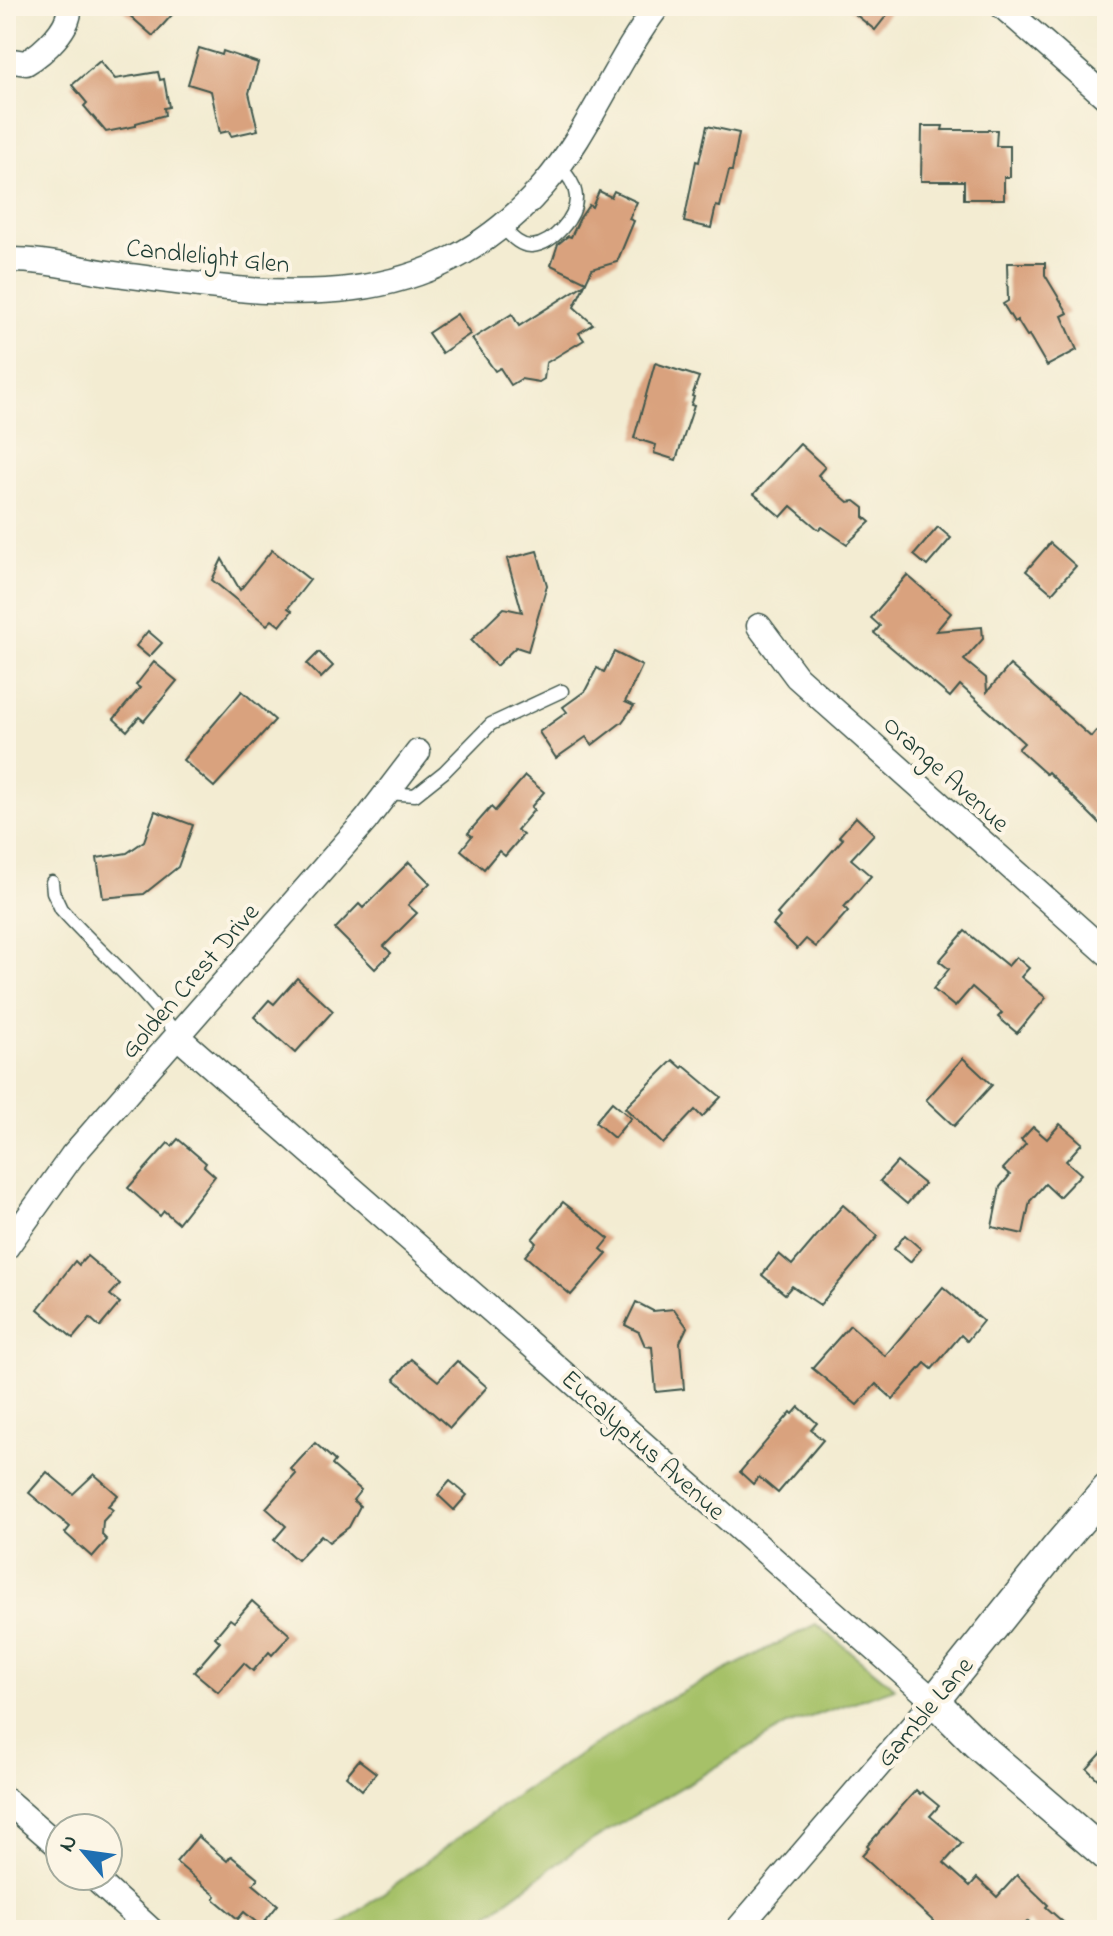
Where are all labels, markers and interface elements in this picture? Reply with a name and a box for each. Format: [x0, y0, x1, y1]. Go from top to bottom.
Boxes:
street label: Candlelight Glen [124, 231, 291, 285]
street label: Orange Avenue [873, 708, 1017, 843]
street label: Golden Crest Drive [113, 895, 270, 1068]
street label: Eucalyptus Avenue [551, 1362, 733, 1531]
street label: Gamble Lane [869, 1649, 984, 1777]
north arrow [44, 1812, 124, 1892]
text: N [52, 1830, 87, 1858]

